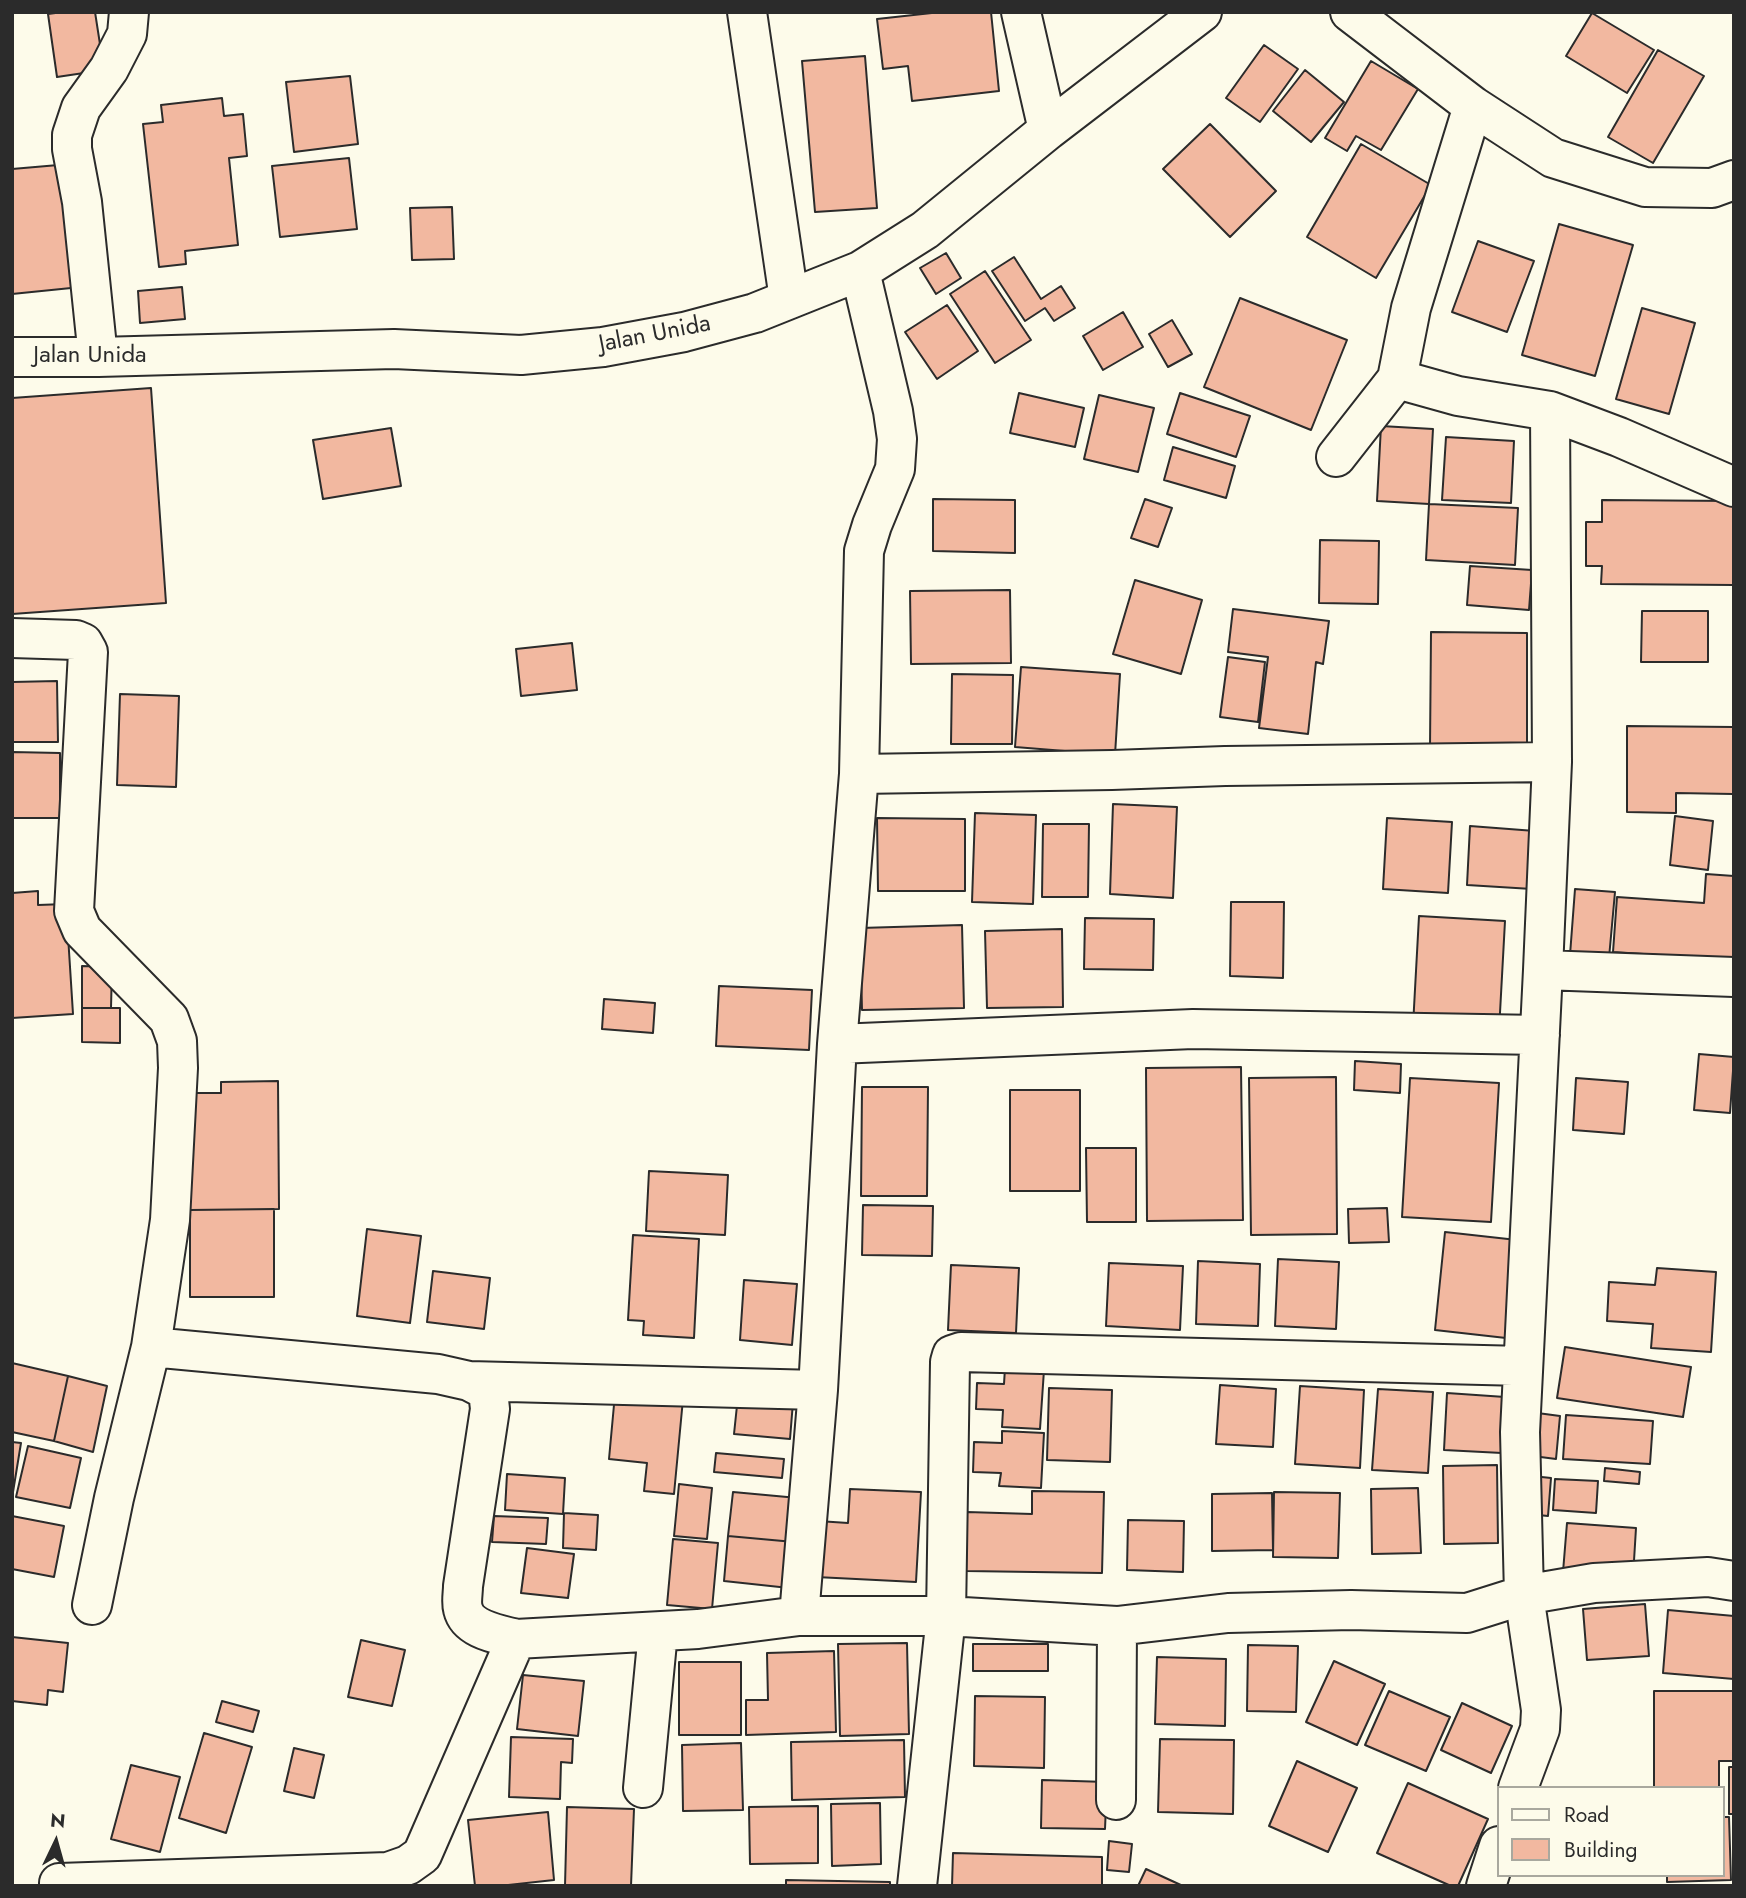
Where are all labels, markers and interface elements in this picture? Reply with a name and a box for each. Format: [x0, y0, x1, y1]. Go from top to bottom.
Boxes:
street label: Jalan Unida [597, 310, 713, 360]
street label: Jalan Unida [33, 342, 147, 370]
legend [1498, 1786, 1725, 1877]
text: Road [1564, 1800, 1609, 1830]
text: N [49, 1806, 67, 1835]
north arrow [21, 1807, 91, 1877]
text: Building [1564, 1835, 1637, 1865]

